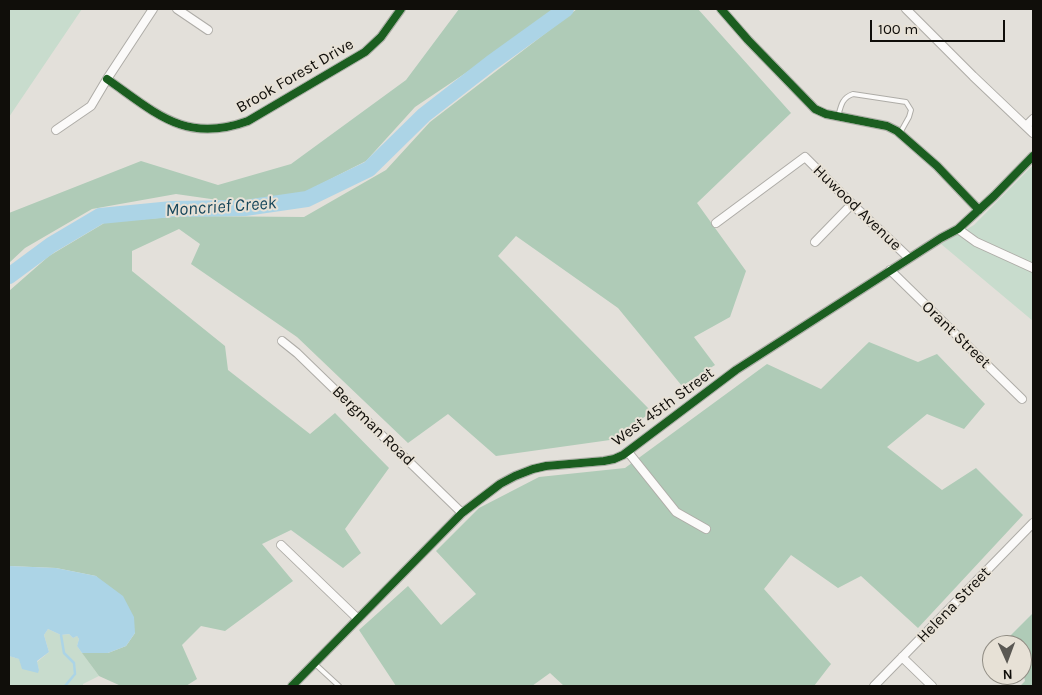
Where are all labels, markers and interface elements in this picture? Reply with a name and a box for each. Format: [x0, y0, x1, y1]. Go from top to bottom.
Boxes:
scale bar [872, 10, 1007, 42]
text: 100 m [878, 20, 918, 38]
street label: Brook Forest Drive [233, 35, 357, 117]
street label: Huwood Avenue [809, 161, 905, 255]
water label: Moncrief Creek [165, 192, 277, 222]
street label: Orant Street [918, 297, 994, 373]
street label: West 45th Street [608, 363, 718, 451]
street label: Bergman Road [328, 382, 418, 470]
street label: Helena Street [913, 563, 995, 647]
north arrow [982, 635, 1032, 685]
text: N [1002, 666, 1013, 683]

